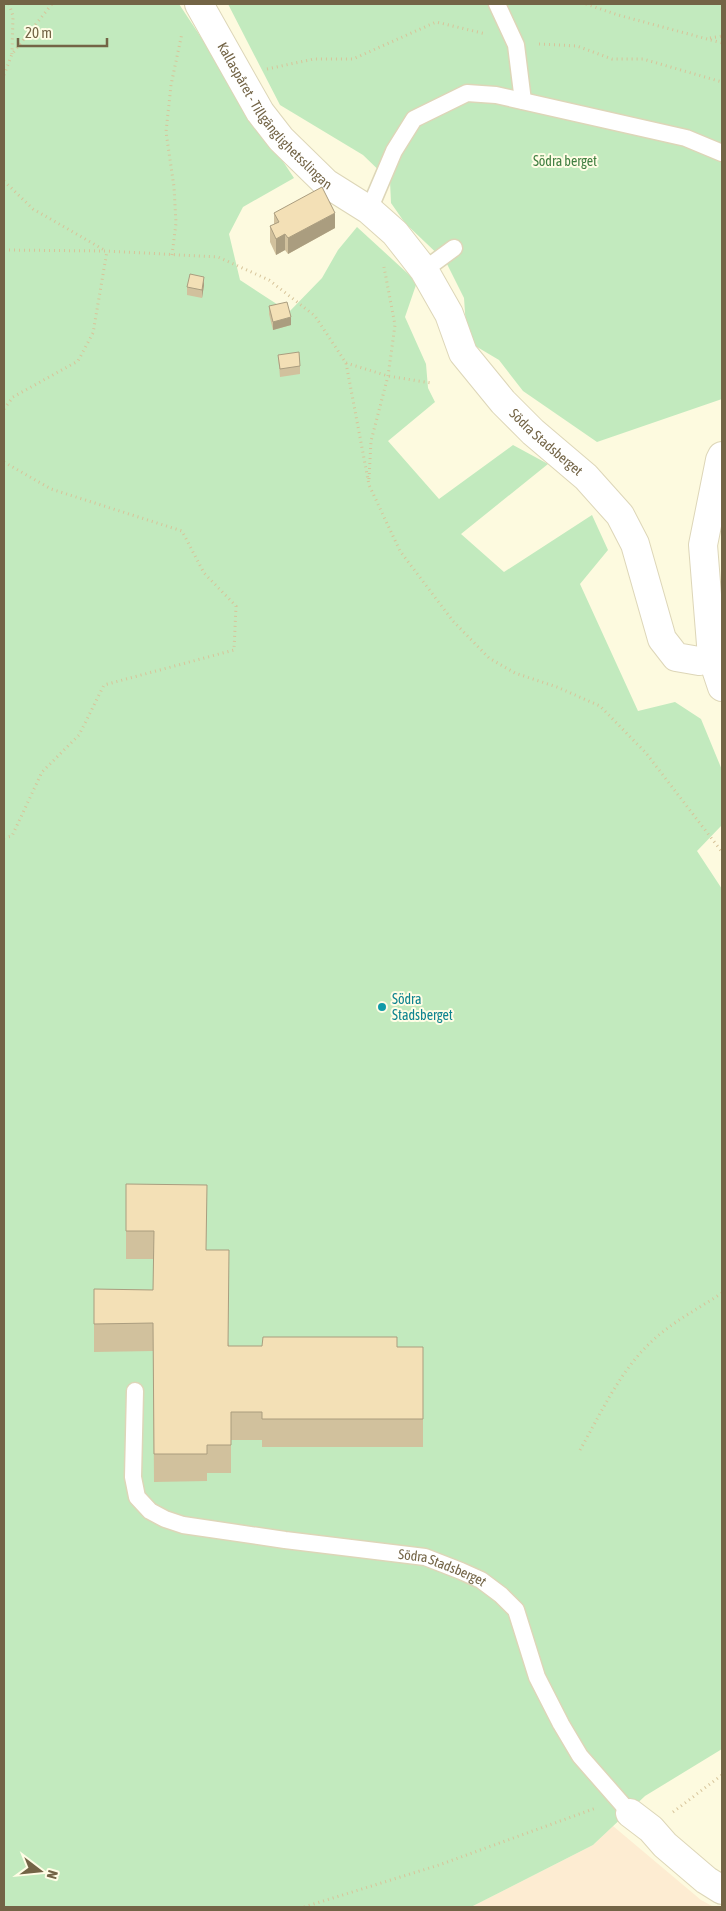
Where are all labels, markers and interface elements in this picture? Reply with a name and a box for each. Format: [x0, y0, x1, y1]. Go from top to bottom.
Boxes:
scale bar [18, 15, 106, 47]
text: 20 m [25, 24, 52, 41]
street label: Kallaspåret - Tillgänglighetsslingan [214, 40, 335, 193]
park label: Södra berget [533, 153, 597, 169]
street label: Södra Stadsberget [506, 405, 586, 479]
place label: Södra Stadsberget [392, 991, 453, 1023]
marker: Södra Stadsberget [376, 1001, 388, 1013]
street label: Södra Stadsberget [397, 1546, 490, 1589]
north arrow [15, 1846, 65, 1896]
text: N [44, 1868, 61, 1881]

